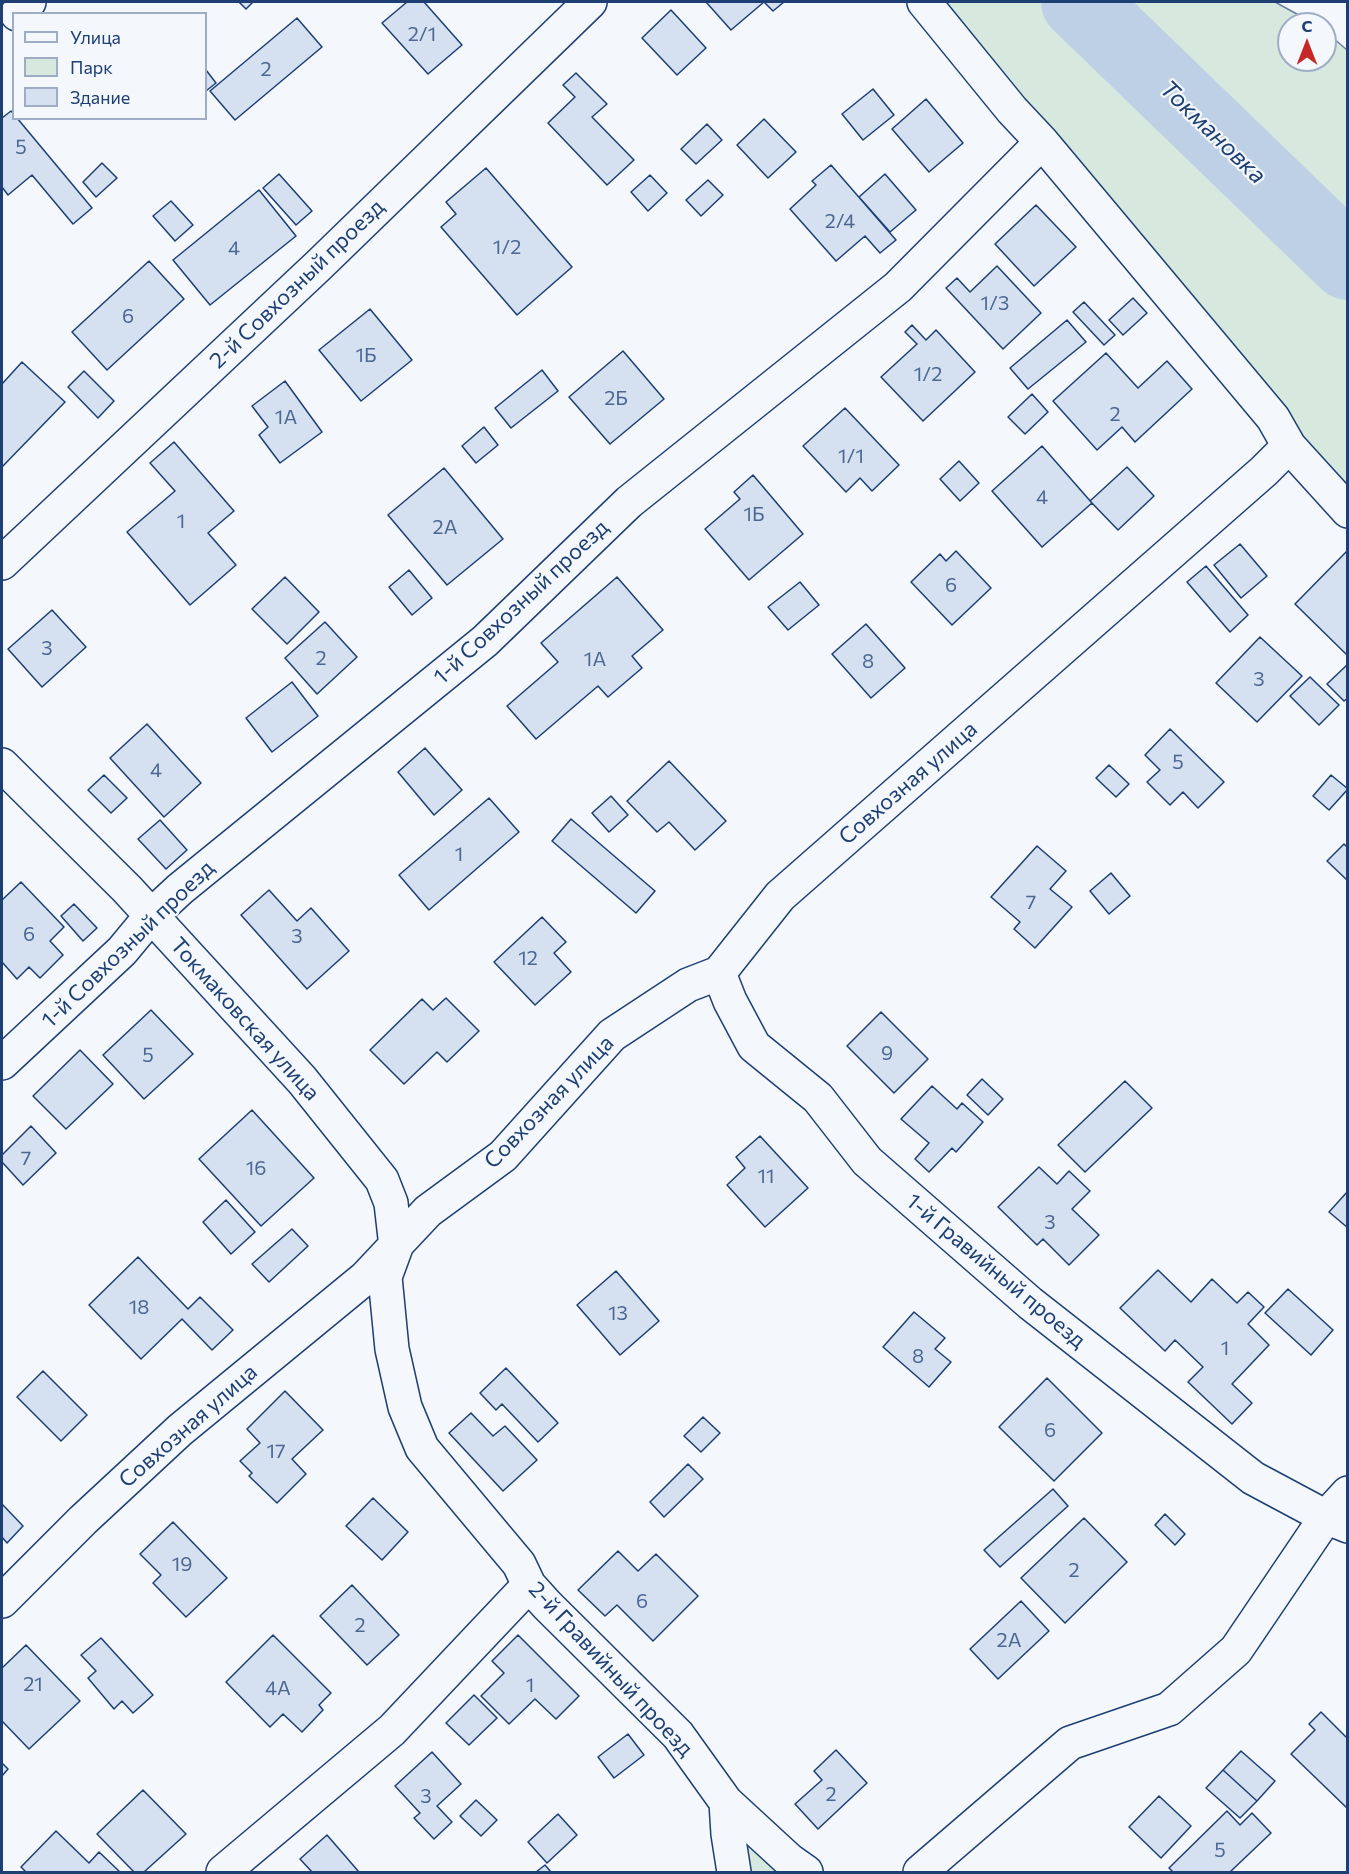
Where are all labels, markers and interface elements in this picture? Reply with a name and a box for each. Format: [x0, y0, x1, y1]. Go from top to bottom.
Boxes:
legend [12, 12, 207, 120]
north arrow [1277, 12, 1337, 72]
text: С [1302, 16, 1312, 35]
house number: 2/1 [408, 22, 436, 46]
text: Улица [70, 26, 121, 48]
text: Парк [70, 56, 113, 78]
house number: 2 [260, 57, 272, 81]
water label: Токмановка [1154, 74, 1272, 190]
text: Здание [70, 86, 130, 108]
house number: 5 [15, 135, 27, 159]
street label: 2-й Совхозный проезд [204, 194, 390, 374]
house number: 2/4 [825, 209, 855, 233]
house number: 1/2 [493, 235, 521, 259]
house number: 4 [228, 236, 240, 260]
house number: 1/3 [981, 291, 1009, 315]
house number: 6 [122, 304, 134, 328]
house number: 1Б [355, 343, 377, 367]
house number: 1/2 [914, 362, 942, 386]
house number: 2Б [604, 386, 628, 410]
house number: 2 [1109, 402, 1121, 426]
house number: 1А [275, 405, 297, 429]
house number: 1/1 [838, 444, 864, 468]
house number: 4 [1036, 485, 1048, 509]
house number: 1Б [743, 502, 765, 526]
house number: 1 [177, 509, 185, 533]
street label: 1-й Совхозный проезд [428, 514, 614, 690]
house number: 2А [433, 515, 457, 539]
house number: 6 [945, 573, 957, 597]
house number: 3 [41, 636, 53, 660]
house number: 2 [315, 646, 327, 670]
house number: 1А [584, 647, 606, 671]
house number: 8 [862, 649, 874, 673]
house number: 3 [1253, 667, 1265, 691]
street label: Совхозная улица [833, 716, 983, 850]
house number: 5 [1172, 750, 1184, 774]
house number: 4 [150, 758, 162, 782]
house number: 1 [455, 842, 463, 866]
street label: 1-й Совхозный проезд [36, 855, 220, 1033]
house number: 7 [1026, 890, 1036, 914]
house number: 6 [23, 922, 35, 946]
house number: 3 [291, 924, 303, 948]
street label: Токмаковская улица [165, 932, 325, 1106]
house number: 12 [518, 946, 538, 970]
street label: Совхозная улица [479, 1030, 619, 1174]
house number: 9 [881, 1041, 893, 1065]
house number: 5 [142, 1043, 154, 1067]
house number: 7 [21, 1146, 31, 1170]
house number: 16 [246, 1156, 266, 1180]
house number: 11 [757, 1164, 775, 1188]
street label: 1-й Гравийный проезд [901, 1188, 1091, 1354]
house number: 3 [1044, 1210, 1056, 1234]
house number: 18 [129, 1295, 149, 1319]
house number: 13 [608, 1301, 628, 1325]
house number: 1 [1221, 1336, 1229, 1360]
house number: 8 [912, 1344, 924, 1368]
street label: Совхозная улица [113, 1359, 263, 1493]
house number: 6 [1044, 1418, 1056, 1442]
house number: 17 [266, 1439, 286, 1463]
house number: 19 [172, 1552, 192, 1576]
house number: 2 [1068, 1558, 1080, 1582]
street label: 2-й Гравийный проезд [523, 1576, 699, 1762]
house number: 6 [636, 1589, 648, 1613]
house number: 2 [354, 1613, 366, 1637]
house number: 2А [997, 1628, 1021, 1652]
house number: 21 [23, 1672, 43, 1696]
house number: 1 [526, 1673, 534, 1697]
house number: 4А [265, 1676, 291, 1700]
house number: 2 [825, 1782, 837, 1806]
house number: 3 [420, 1784, 432, 1808]
house number: 5 [1214, 1838, 1226, 1862]

